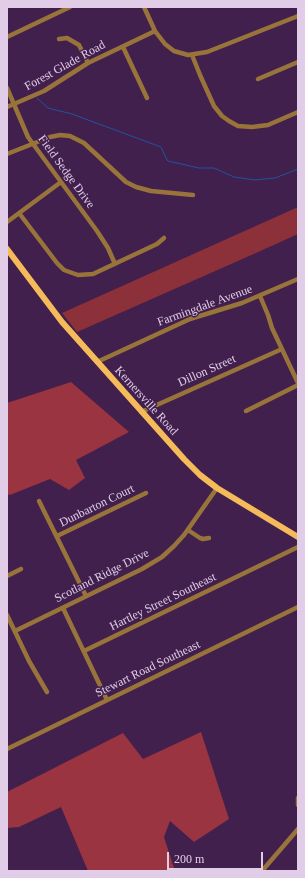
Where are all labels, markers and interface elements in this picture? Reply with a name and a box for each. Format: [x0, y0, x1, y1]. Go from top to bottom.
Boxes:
street label: Forest Glade Road [22, 38, 108, 94]
street label: Field Sedge Drive [35, 132, 97, 212]
street label: Farmingdale Avenue [156, 282, 254, 330]
street label: Dillon Street [176, 352, 238, 390]
street label: Kernersville Road [111, 364, 181, 438]
street label: Dunbarton Court [57, 482, 137, 530]
street label: Scotland Ridge Drive [52, 546, 152, 606]
street label: Hartley Street Southeast [107, 570, 219, 634]
street label: Stewart Road Southeast [93, 637, 203, 701]
scale bar [169, 844, 265, 870]
text: 200 m [174, 852, 204, 866]

